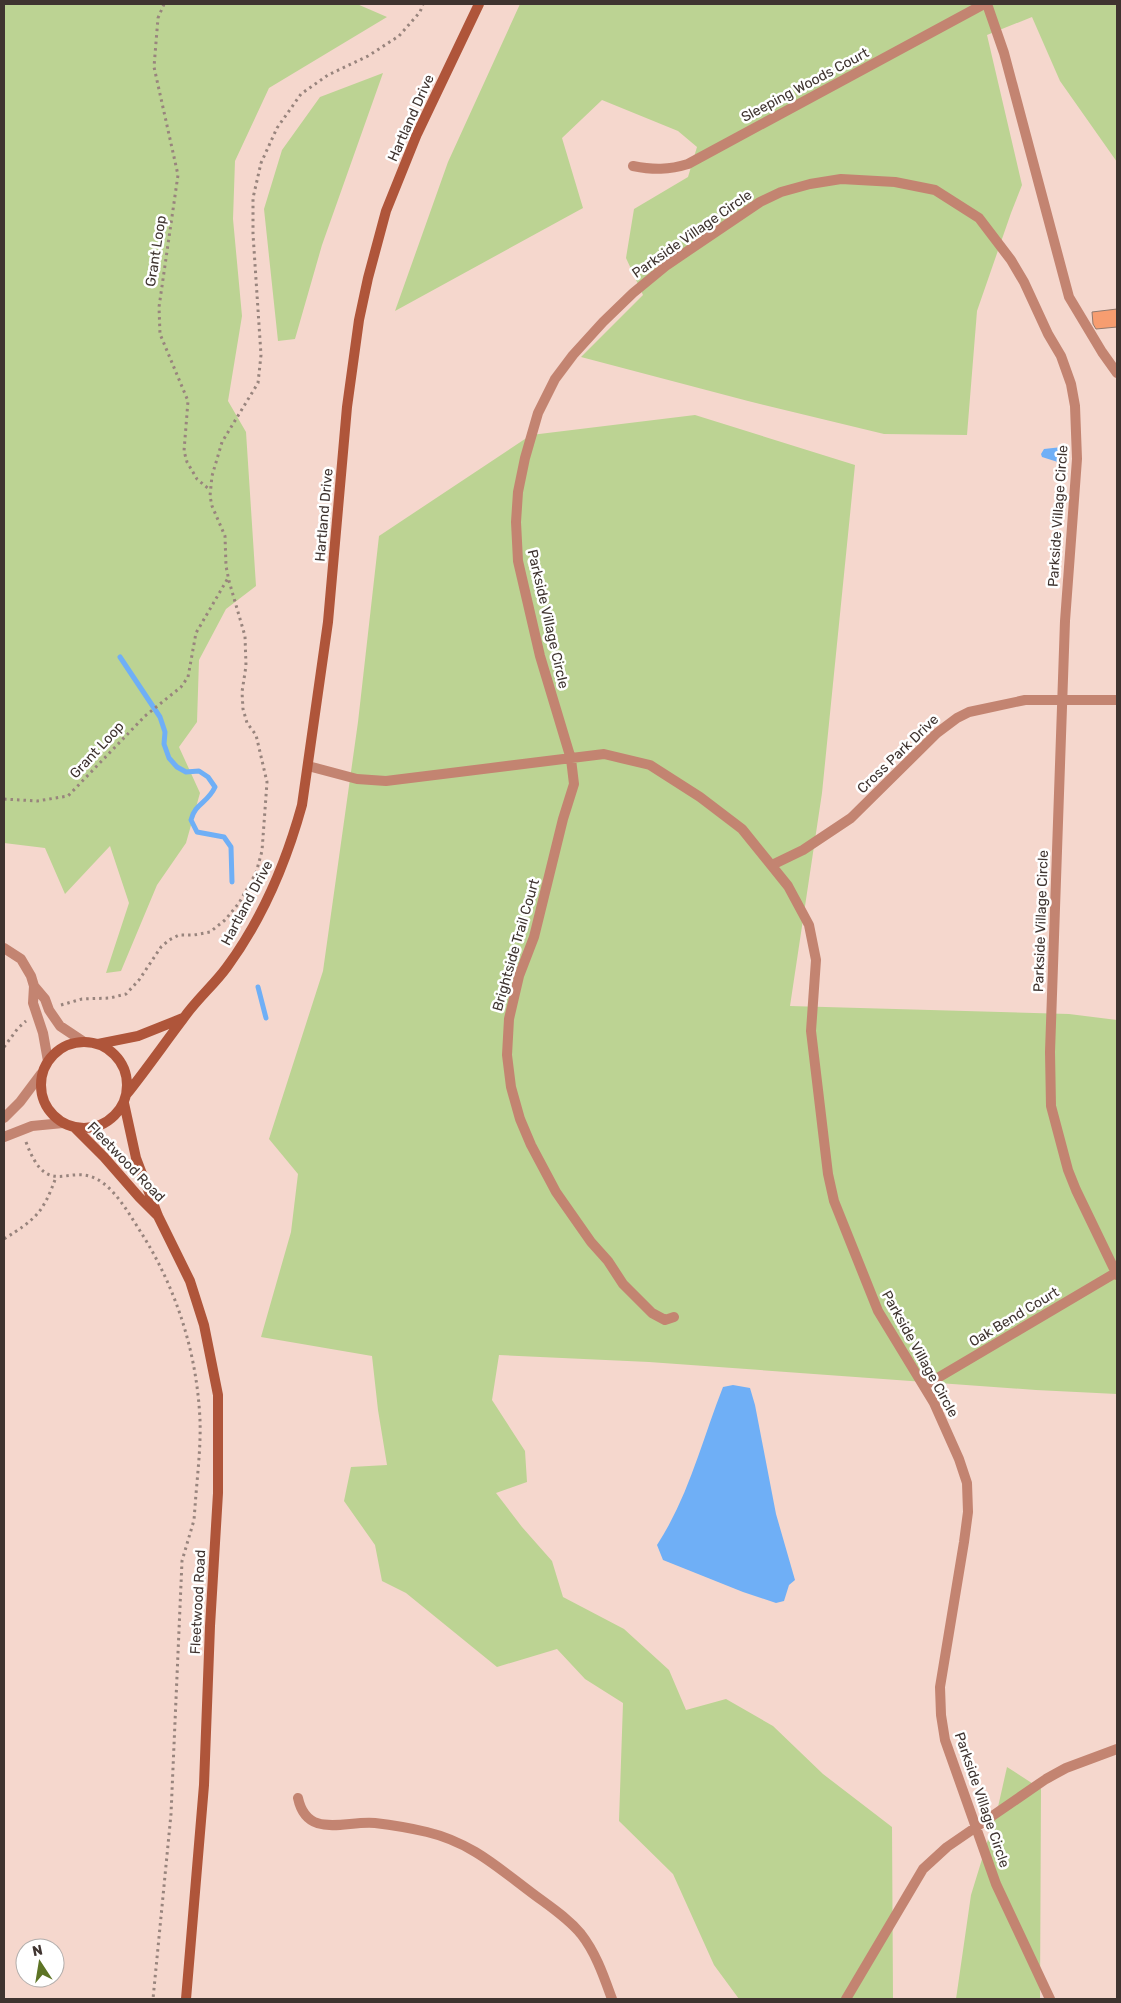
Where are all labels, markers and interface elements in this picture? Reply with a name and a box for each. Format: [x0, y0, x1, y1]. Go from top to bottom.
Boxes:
street label: Sleeping Woods Court [738, 44, 872, 126]
street label: Hartland Drive [384, 72, 438, 164]
street label: Parkside Village Circle [629, 186, 755, 282]
street label: Grant Loop [142, 214, 170, 288]
street label: Parkside Village Circle [1045, 444, 1071, 588]
street label: Hartland Drive [311, 467, 337, 562]
street label: Parkside Village Circle [524, 548, 572, 690]
street label: Cross Park Drive [854, 711, 942, 797]
street label: Grant Loop [66, 718, 128, 782]
street label: Parkside Village Circle [1030, 849, 1052, 992]
street label: Hartland Drive [218, 858, 277, 948]
street label: Brightside Trail Court [489, 876, 543, 1013]
street label: Fleetwood Road [84, 1118, 168, 1206]
street label: Oak Bend Court [966, 1283, 1062, 1350]
street label: Parkside Village Circle [878, 1288, 962, 1420]
street label: Fleetwood Road [187, 1549, 209, 1655]
street label: Parkside Village Circle [951, 1730, 1013, 1870]
north arrow [15, 1938, 65, 1988]
text: N [31, 1941, 44, 1960]

